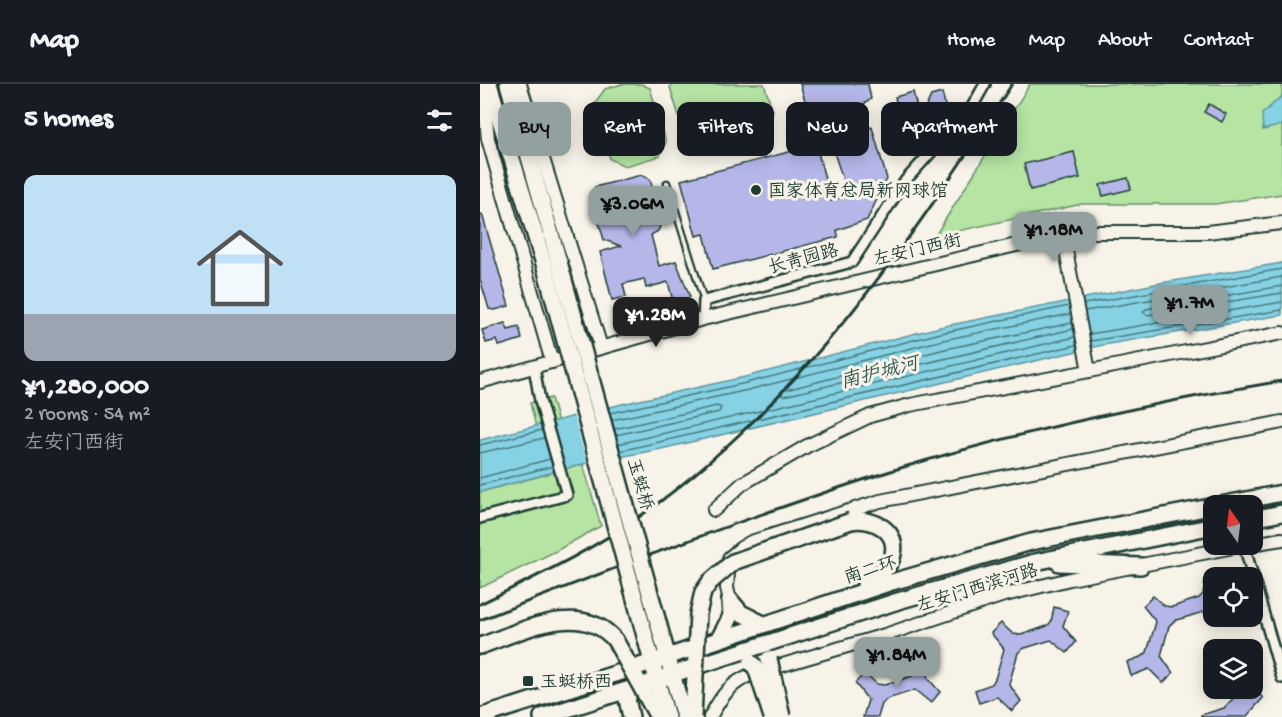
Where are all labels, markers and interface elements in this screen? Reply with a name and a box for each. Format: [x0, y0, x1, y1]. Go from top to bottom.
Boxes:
text: Map [30, 25, 79, 58]
text: Home [947, 29, 995, 54]
text: Map [1028, 29, 1065, 54]
text: About [1098, 29, 1151, 54]
text: Contact [1184, 29, 1252, 54]
chip: Buy [498, 102, 571, 156]
chip: Rent [583, 102, 665, 156]
chip: Filters [677, 102, 774, 156]
chip: New [786, 102, 869, 156]
chip: Apartment [881, 102, 1017, 156]
icon: filters [423, 104, 456, 137]
text: 5 homes [24, 105, 113, 136]
place label: 国家体育总局新网球馆 [768, 181, 948, 203]
marker: 国家体育总局新网球馆 [749, 183, 763, 197]
pin: ¥3.06M [584, 186, 682, 237]
text: ¥3.06M [602, 194, 664, 217]
pin: ¥1.18M [1005, 212, 1103, 263]
icon: home [186, 214, 294, 322]
text: ¥1.18M [1026, 220, 1082, 243]
street label: 左安门西街 [871, 230, 964, 272]
street label: 长青园路 [766, 240, 841, 280]
pin: ¥1.7M [1148, 285, 1232, 336]
text: ¥1.7M [1166, 293, 1214, 316]
pin: ¥1.28M [607, 297, 705, 348]
text: ¥1.28M [627, 305, 685, 328]
water label: 南护城河 [838, 351, 924, 395]
text: ¥1,280,000 [24, 373, 149, 404]
text: 2 rooms · 54 m² [24, 404, 151, 427]
text: 左安门西街 [24, 433, 124, 456]
street label: 玉蜓桥 [621, 456, 657, 514]
north arrow [1203, 495, 1263, 555]
map controls [1203, 495, 1263, 699]
street label: 南二环 [842, 552, 900, 590]
street label: 左安门西滨河路 [914, 560, 1041, 618]
button: locate [1203, 567, 1263, 627]
pin: ¥1.84M [848, 637, 946, 688]
button: layers [1203, 639, 1263, 699]
text: ¥1.84M [868, 645, 926, 668]
place label: 玉蜓桥西 [540, 672, 612, 694]
marker: 玉蜓桥西 [521, 674, 535, 688]

